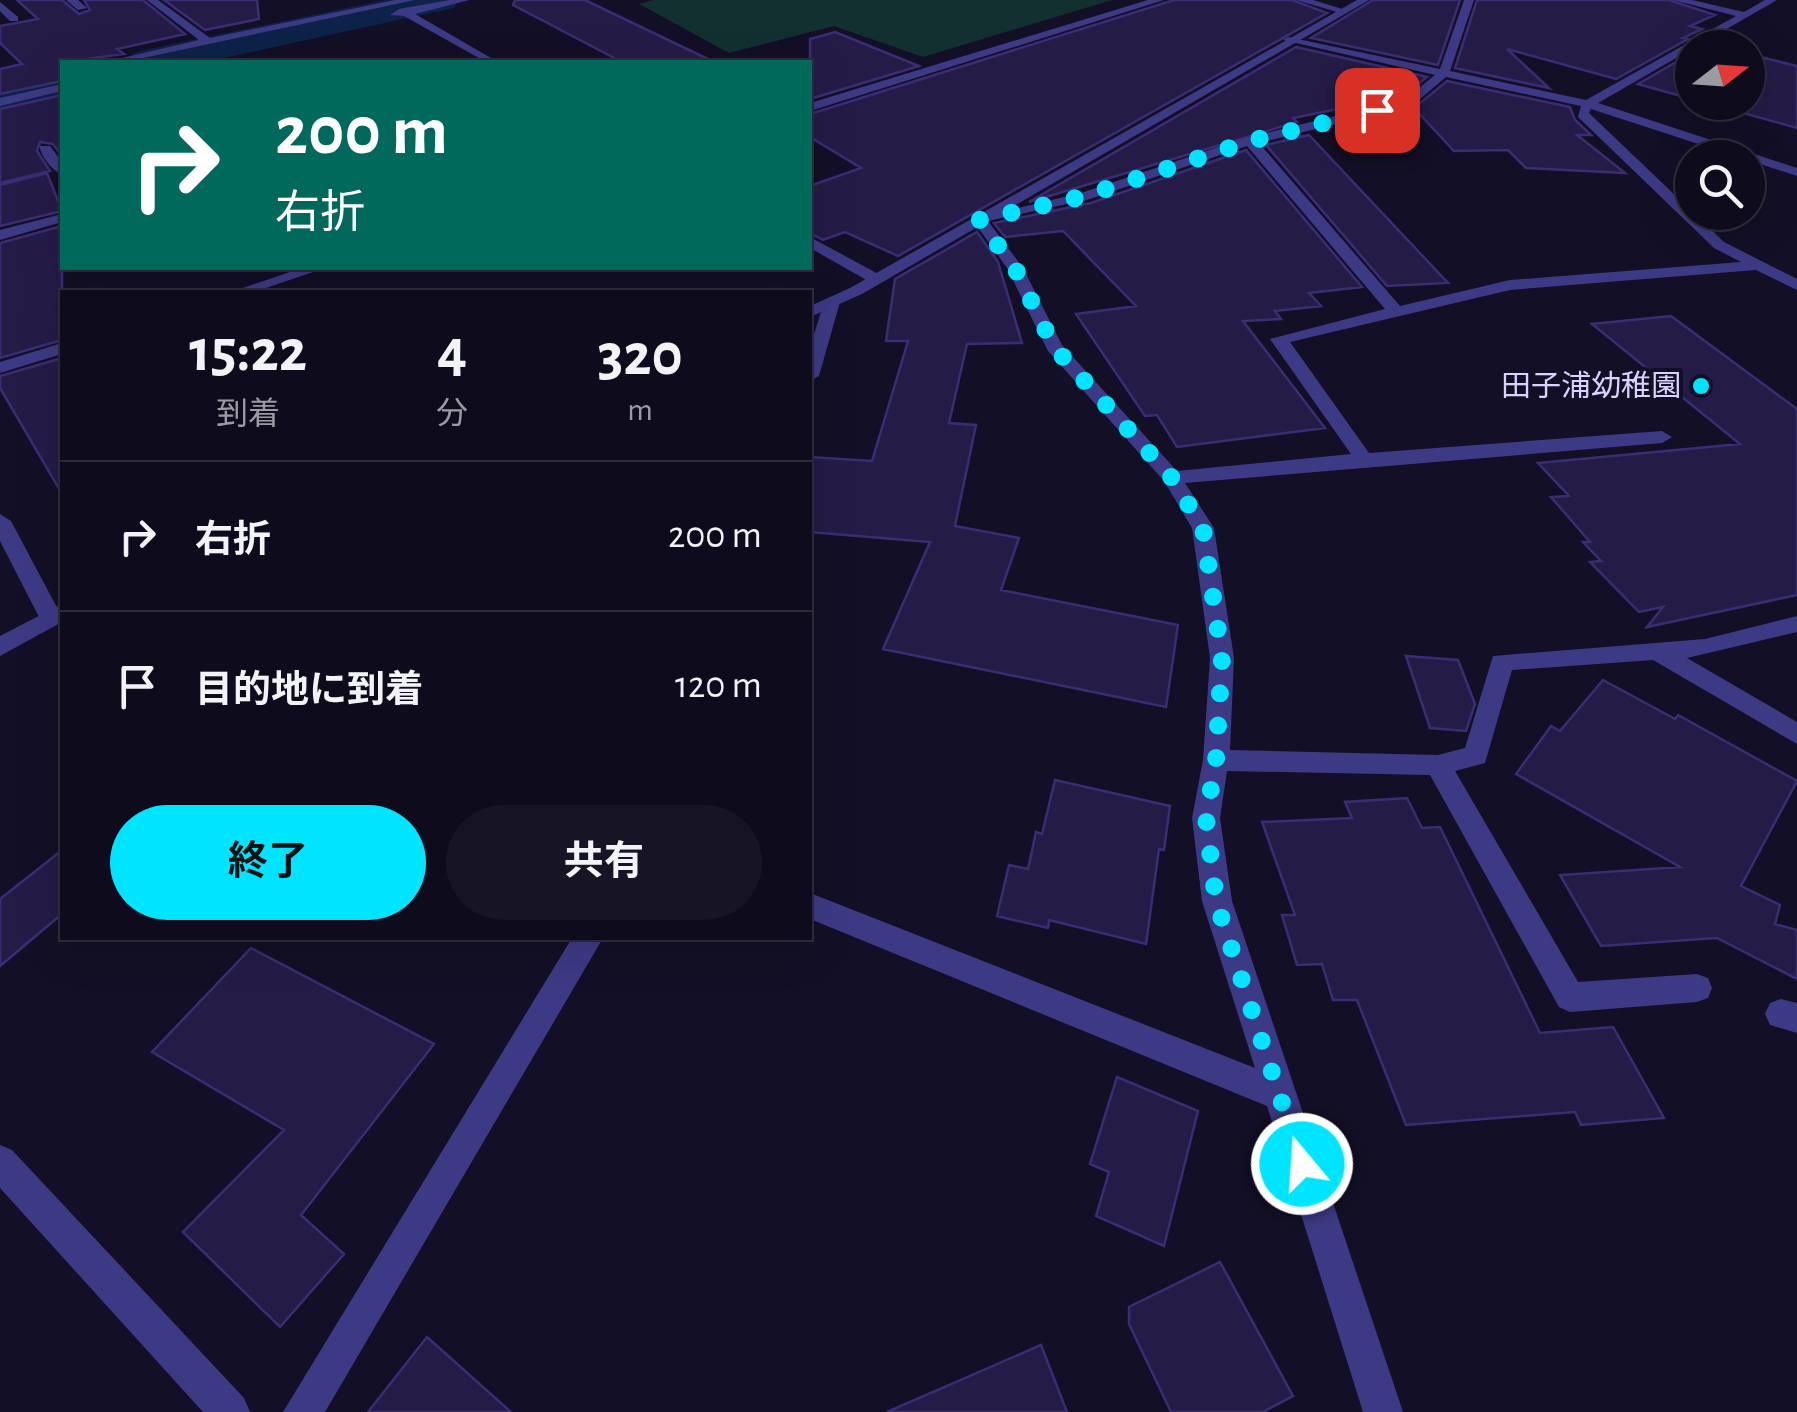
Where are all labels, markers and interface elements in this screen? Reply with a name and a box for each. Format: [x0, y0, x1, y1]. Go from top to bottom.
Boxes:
north arrow [1675, 30, 1765, 120]
map controls [1675, 30, 1765, 230]
pin [1335, 68, 1420, 153]
icon: arrive [1350, 83, 1405, 138]
text: 200 m [275, 97, 448, 167]
icon: right [110, 100, 240, 230]
button: search [1675, 140, 1765, 230]
text: 右折 [275, 191, 365, 236]
text: 15:22 [189, 322, 307, 382]
text: 4 [437, 322, 467, 382]
text: 320 [597, 326, 683, 386]
place label: 田子浦幼稚園 [1501, 370, 1681, 402]
marker: 田子浦幼稚園 [1690, 375, 1712, 397]
text: m [627, 394, 653, 426]
text: 到着 [216, 398, 280, 430]
text: 分 [436, 398, 468, 430]
icon: right [110, 509, 165, 564]
text: 200 m [668, 517, 762, 555]
text: 右折 [195, 522, 271, 560]
icon: arrive [110, 659, 165, 714]
text: 120 m [675, 667, 762, 705]
text: 目的地に到着 [195, 672, 423, 710]
button: 終了 [110, 805, 426, 920]
button: 共有 [446, 805, 762, 920]
position arrow [1250, 1112, 1354, 1216]

